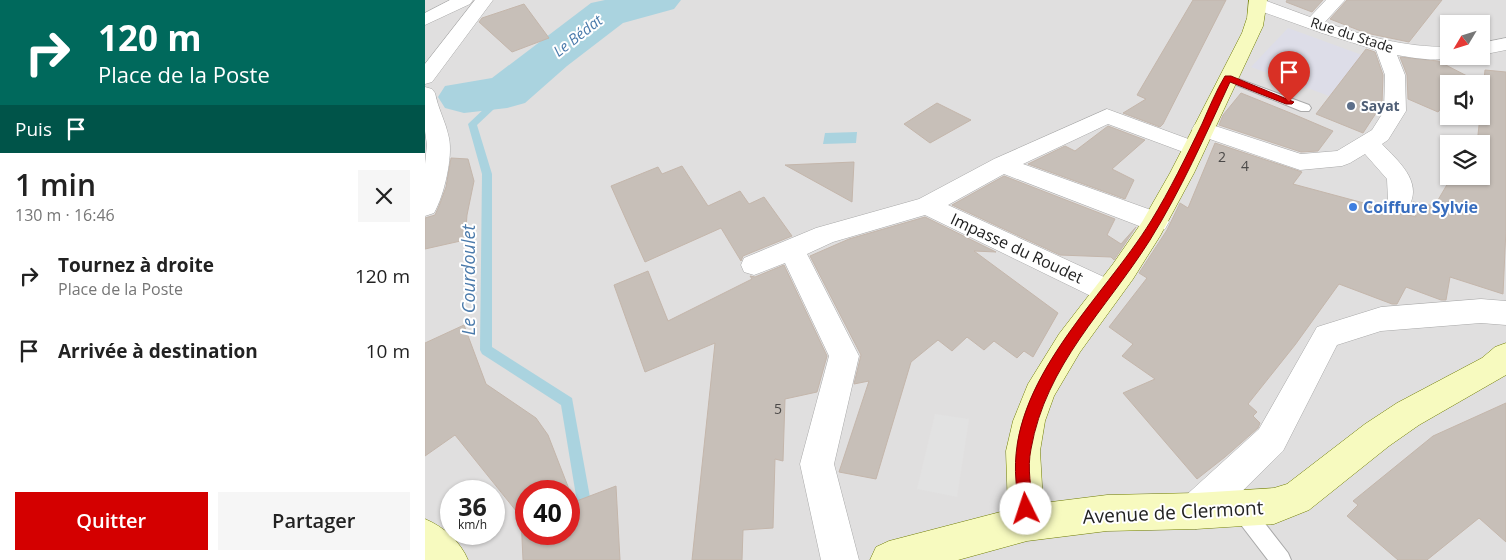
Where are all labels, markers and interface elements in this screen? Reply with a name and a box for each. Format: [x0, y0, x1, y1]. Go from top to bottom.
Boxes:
water label: Le Bédat [549, 9, 607, 61]
street label: Rue du Stade [1308, 12, 1396, 57]
text: 120 m [98, 14, 202, 61]
north arrow [1440, 15, 1490, 65]
map controls [1440, 15, 1490, 185]
icon: right [15, 20, 80, 85]
pin [1268, 51, 1310, 102]
icon: arrive [1275, 58, 1303, 86]
text: Place de la Poste [98, 59, 270, 89]
button: sound [1440, 75, 1490, 125]
place label: Sayat [1361, 96, 1400, 115]
marker: Sayat [1345, 100, 1357, 112]
icon: arrive [62, 115, 90, 143]
text: Puis [15, 116, 52, 142]
button: layers [1440, 135, 1490, 185]
house number: 2 [1218, 147, 1226, 166]
house number: 4 [1241, 156, 1249, 175]
text: 1 min [15, 164, 96, 205]
button: close [358, 170, 410, 222]
place label: Coiffure Sylvie [1363, 196, 1478, 218]
marker: Coiffure Sylvie [1347, 201, 1359, 213]
text: 130 m · 16:46 [15, 204, 115, 226]
street label: Impasse du Roudet [947, 208, 1087, 289]
water label: Le Courdoulet [456, 224, 480, 335]
text: Tournez à droite [58, 252, 214, 278]
icon: right [15, 262, 43, 290]
text: 120 m [355, 263, 410, 289]
text: Place de la Poste [58, 278, 183, 300]
icon: arrive [15, 337, 43, 365]
text: Arrivée à destination [58, 338, 258, 364]
text: 10 m [366, 338, 410, 364]
house number: 5 [774, 399, 782, 418]
speed limit sign: 40 [515, 480, 580, 545]
position arrow [999, 482, 1051, 534]
text: 36 [458, 489, 487, 523]
button: Quitter [15, 492, 208, 550]
button: Partager [218, 492, 410, 550]
street label: Avenue de Clermont [1082, 494, 1264, 530]
text: km/h [458, 516, 487, 533]

